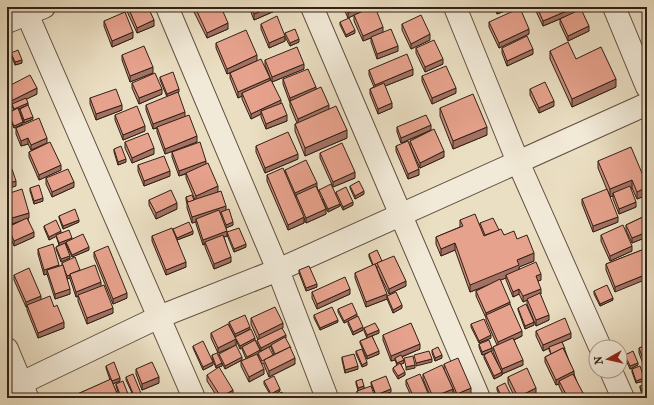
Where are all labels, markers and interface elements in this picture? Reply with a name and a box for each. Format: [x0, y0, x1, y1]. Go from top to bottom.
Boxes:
north arrow [588, 339, 628, 379]
text: N [591, 355, 606, 365]

